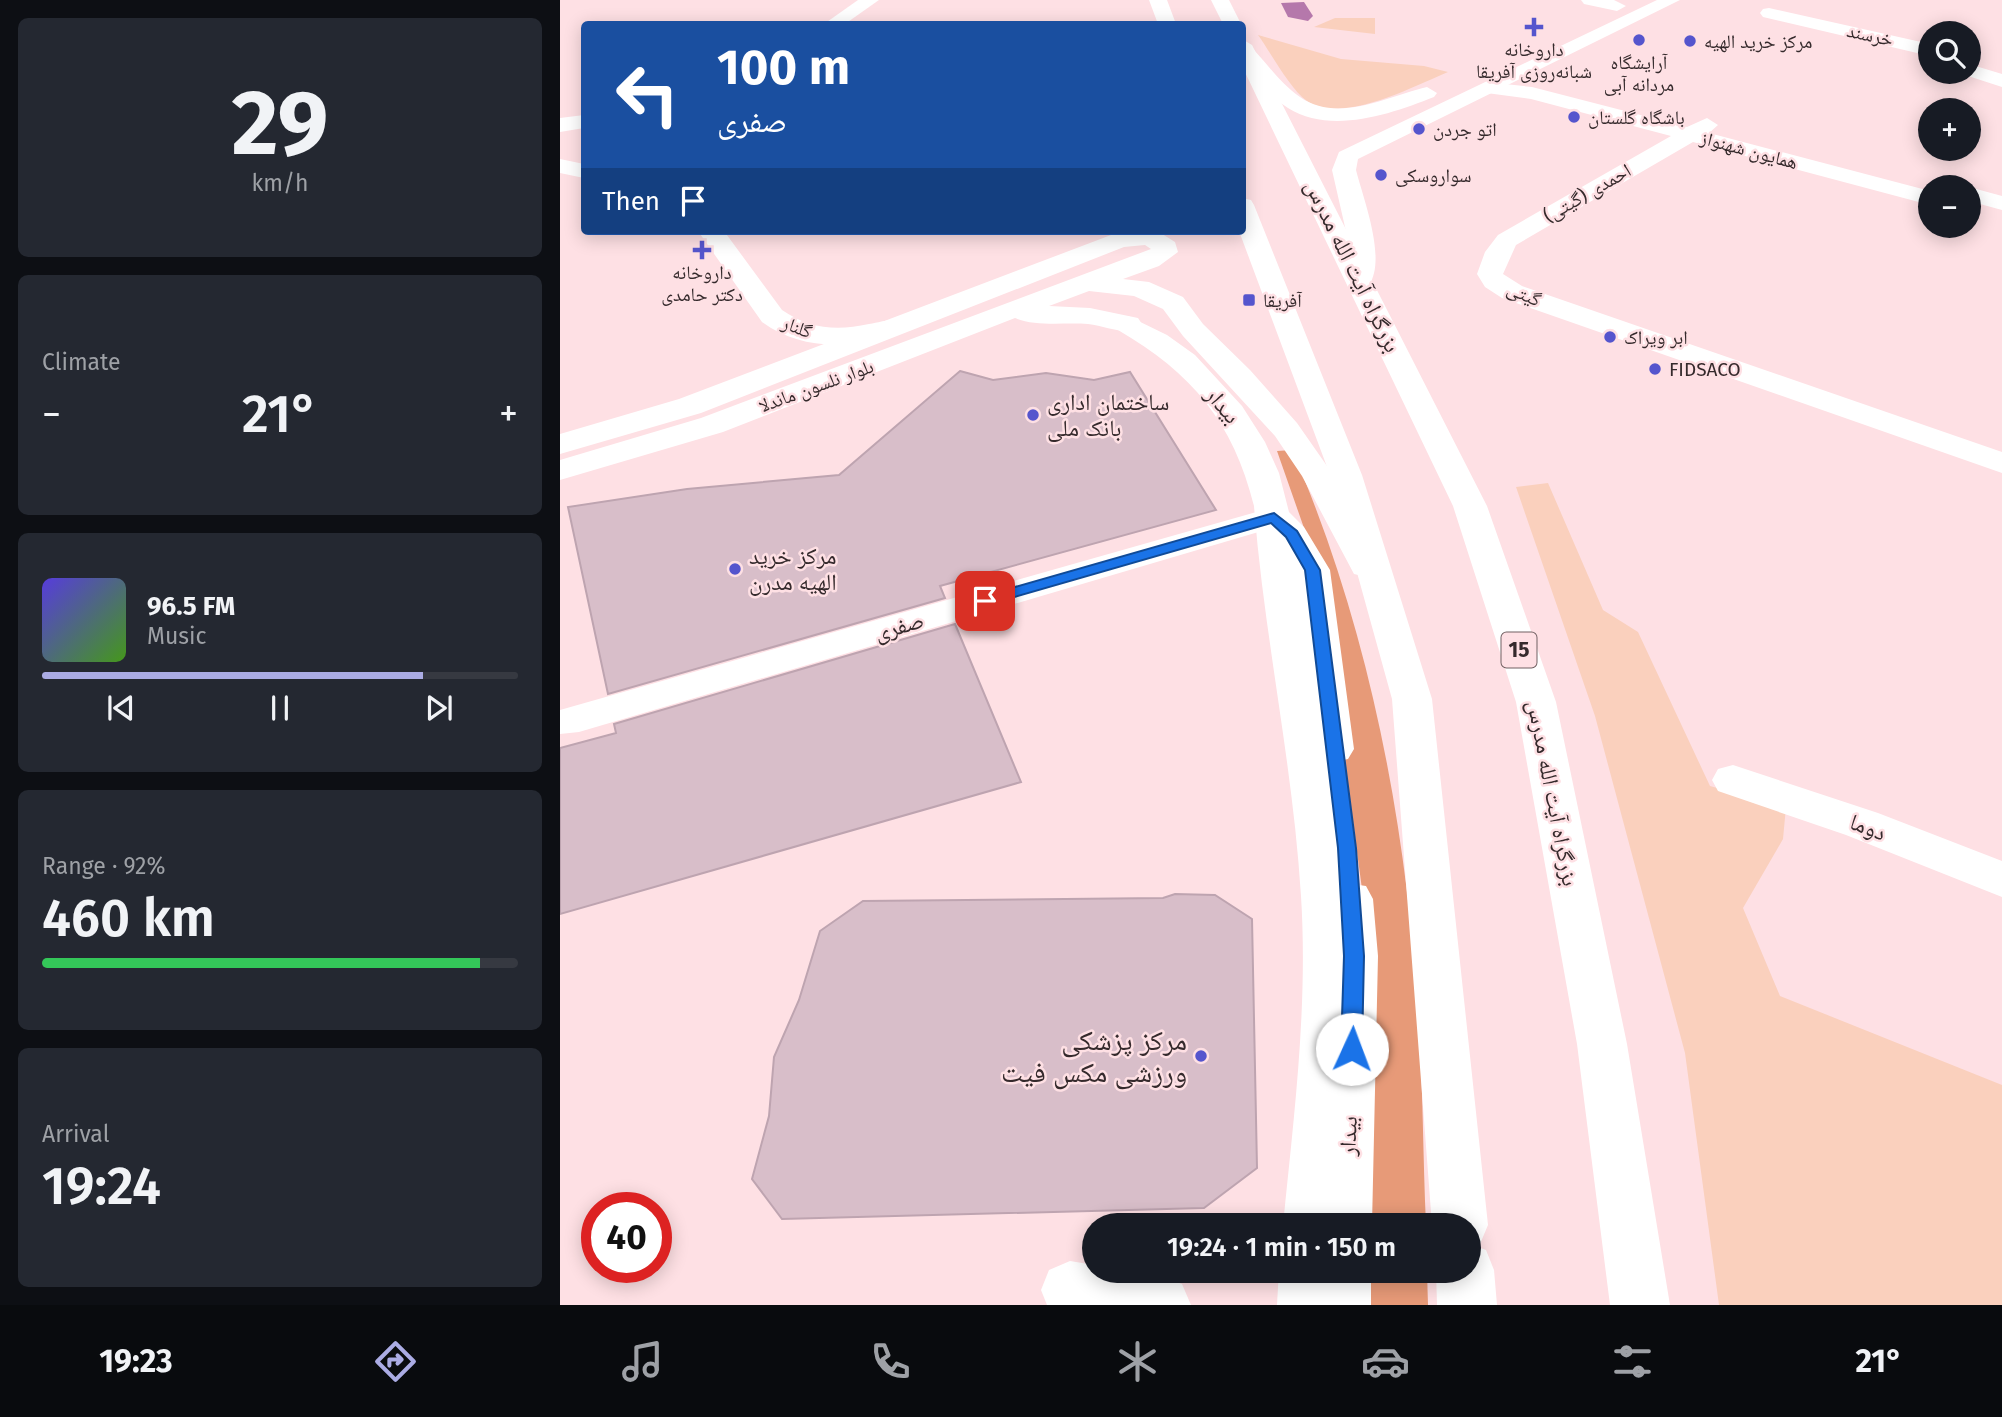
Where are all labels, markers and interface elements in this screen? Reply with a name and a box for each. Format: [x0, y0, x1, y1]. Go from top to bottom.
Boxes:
marker: داروخانه شبانه‌روزی آفریقا [1526, 19, 1542, 35]
street label: خرسند [1845, 19, 1895, 51]
map controls [1918, 21, 1981, 238]
button: search [1918, 21, 1981, 84]
place label: مرکز خرید الهیه [1704, 30, 1812, 53]
marker: آرایشگاه مردانه آبی [1631, 32, 1647, 48]
marker: مرکز خرید الهیه [1682, 33, 1698, 49]
text: 100 m [717, 38, 850, 97]
place label: داروخانه شبانه‌روزی آفریقا [1476, 38, 1592, 83]
icon: left [602, 49, 693, 140]
place label: آرایشگاه مردانه آبی [1604, 51, 1674, 96]
text: 29 [231, 69, 329, 178]
button: + [1918, 98, 1981, 161]
text: صفری [717, 102, 787, 140]
place label: باشگاه گلستان [1588, 106, 1685, 129]
marker: باشگاه گلستان [1566, 109, 1582, 125]
place label: اتو جردن [1433, 118, 1497, 141]
marker: اتو جردن [1411, 121, 1427, 137]
street label: همایون شهنواز [1697, 126, 1800, 174]
street label: احمدی (گیتی) [1539, 159, 1635, 227]
place label: سواروسکی [1395, 164, 1471, 187]
marker: سواروسکی [1373, 167, 1389, 183]
text: km/h [252, 169, 308, 197]
street label: بزرگراه آیت الله مدرس [1299, 175, 1407, 357]
button: − [1918, 175, 1981, 238]
icon: arrive [674, 182, 712, 220]
text: Then [602, 186, 660, 217]
marker: داروخانه دکتر حامدی [694, 242, 710, 258]
place label: داروخانه دکتر حامدی [661, 261, 743, 306]
street label: گیتی [1504, 277, 1545, 311]
place label: آفریقا [1263, 289, 1303, 312]
marker: آفریقا [1241, 292, 1257, 308]
street label: گلنار [778, 310, 815, 343]
place label: ابر ویراک [1624, 326, 1688, 349]
marker: ابر ویراک [1602, 329, 1618, 345]
text: Climate [42, 348, 121, 376]
street label: بلوار نلسون ماندلا [755, 355, 877, 417]
place label: FIDSACO [1669, 358, 1741, 381]
marker: FIDSACO [1647, 361, 1663, 377]
street label: بیدار [1199, 380, 1247, 429]
text: 21° [242, 383, 318, 446]
place label: ساختمان اداری بانک ملی [1047, 388, 1169, 442]
text: − [42, 391, 61, 437]
text: + [499, 391, 518, 437]
marker: ساختمان اداری بانک ملی [1025, 407, 1041, 423]
place label: مرکز خرید الهیه مدرن [749, 542, 837, 596]
marker: مرکز خرید الهیه مدرن [727, 561, 743, 577]
pin [955, 571, 1015, 631]
icon: arrive [966, 582, 1004, 620]
text: 96.5 FM [147, 591, 235, 622]
street label: صفری [871, 606, 927, 646]
text: Music [147, 622, 207, 650]
road number: 15 [1502, 632, 1536, 668]
icon: previous [102, 689, 140, 727]
icon: pause [261, 689, 299, 727]
icon: next [420, 689, 458, 727]
street label: بزرگراه آیت الله مدرس [1521, 698, 1585, 888]
street label: دوما [1846, 807, 1890, 847]
text: Range · 92% [42, 852, 165, 880]
text: 460 km [42, 887, 215, 950]
position arrow [1315, 1012, 1389, 1086]
place label: مرکز پزشکی ورزشی مکس فیت [1001, 1024, 1187, 1090]
marker: مرکز پزشکی ورزشی مکس فیت [1193, 1048, 1209, 1064]
street label: بیدار [1333, 1115, 1363, 1158]
text: Arrival [42, 1120, 109, 1148]
text: 19:24 [42, 1155, 161, 1218]
speed limit sign: 40 [581, 1192, 672, 1283]
text: 19:24 · 1 min · 150 m [1167, 1232, 1396, 1263]
icon: directions [371, 1337, 420, 1386]
icon: music [618, 1337, 667, 1386]
icon: phone [866, 1337, 915, 1386]
icon: climate [1113, 1337, 1162, 1386]
icon: car [1361, 1337, 1410, 1386]
icon: filters [1608, 1337, 1657, 1386]
text: 19:23 [99, 1342, 173, 1380]
text: 21° [1855, 1342, 1903, 1380]

